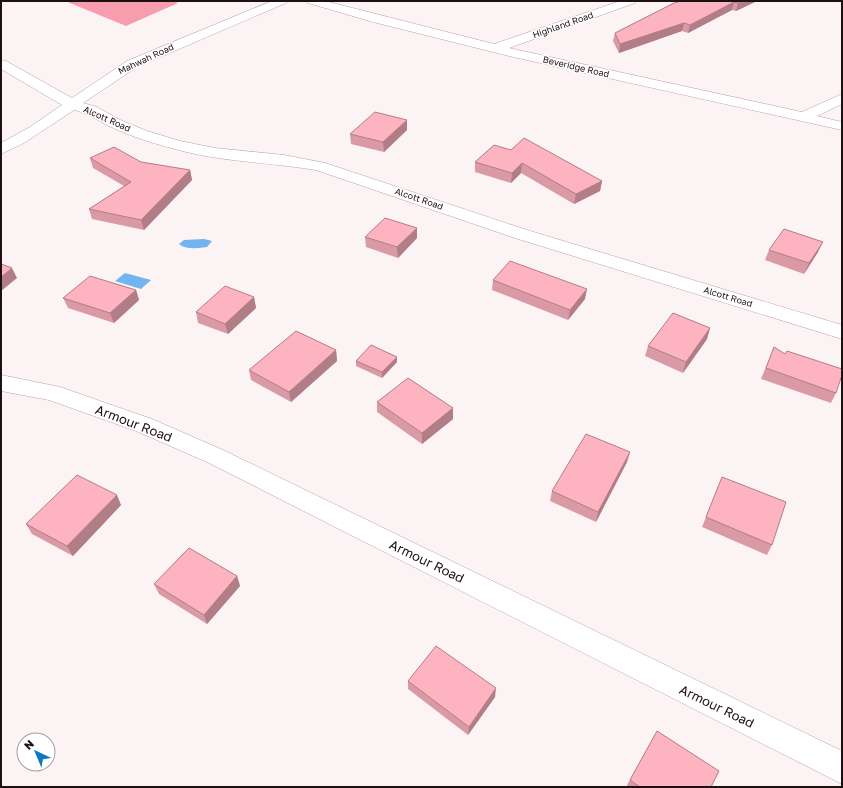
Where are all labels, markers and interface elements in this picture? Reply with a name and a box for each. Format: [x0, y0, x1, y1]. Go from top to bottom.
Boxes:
street label: Highland Road [531, 9, 595, 40]
street label: Mahwah Road [116, 41, 175, 76]
street label: Beveridge Road [542, 54, 610, 79]
street label: Alcott Road [82, 103, 132, 134]
street label: Alcott Road [394, 185, 445, 212]
street label: Alcott Road [702, 284, 754, 309]
street label: Armour Road [93, 401, 175, 445]
street label: Armour Road [387, 536, 467, 586]
street label: Armour Road [677, 681, 757, 731]
north arrow [16, 732, 56, 772]
text: N [21, 737, 36, 752]

